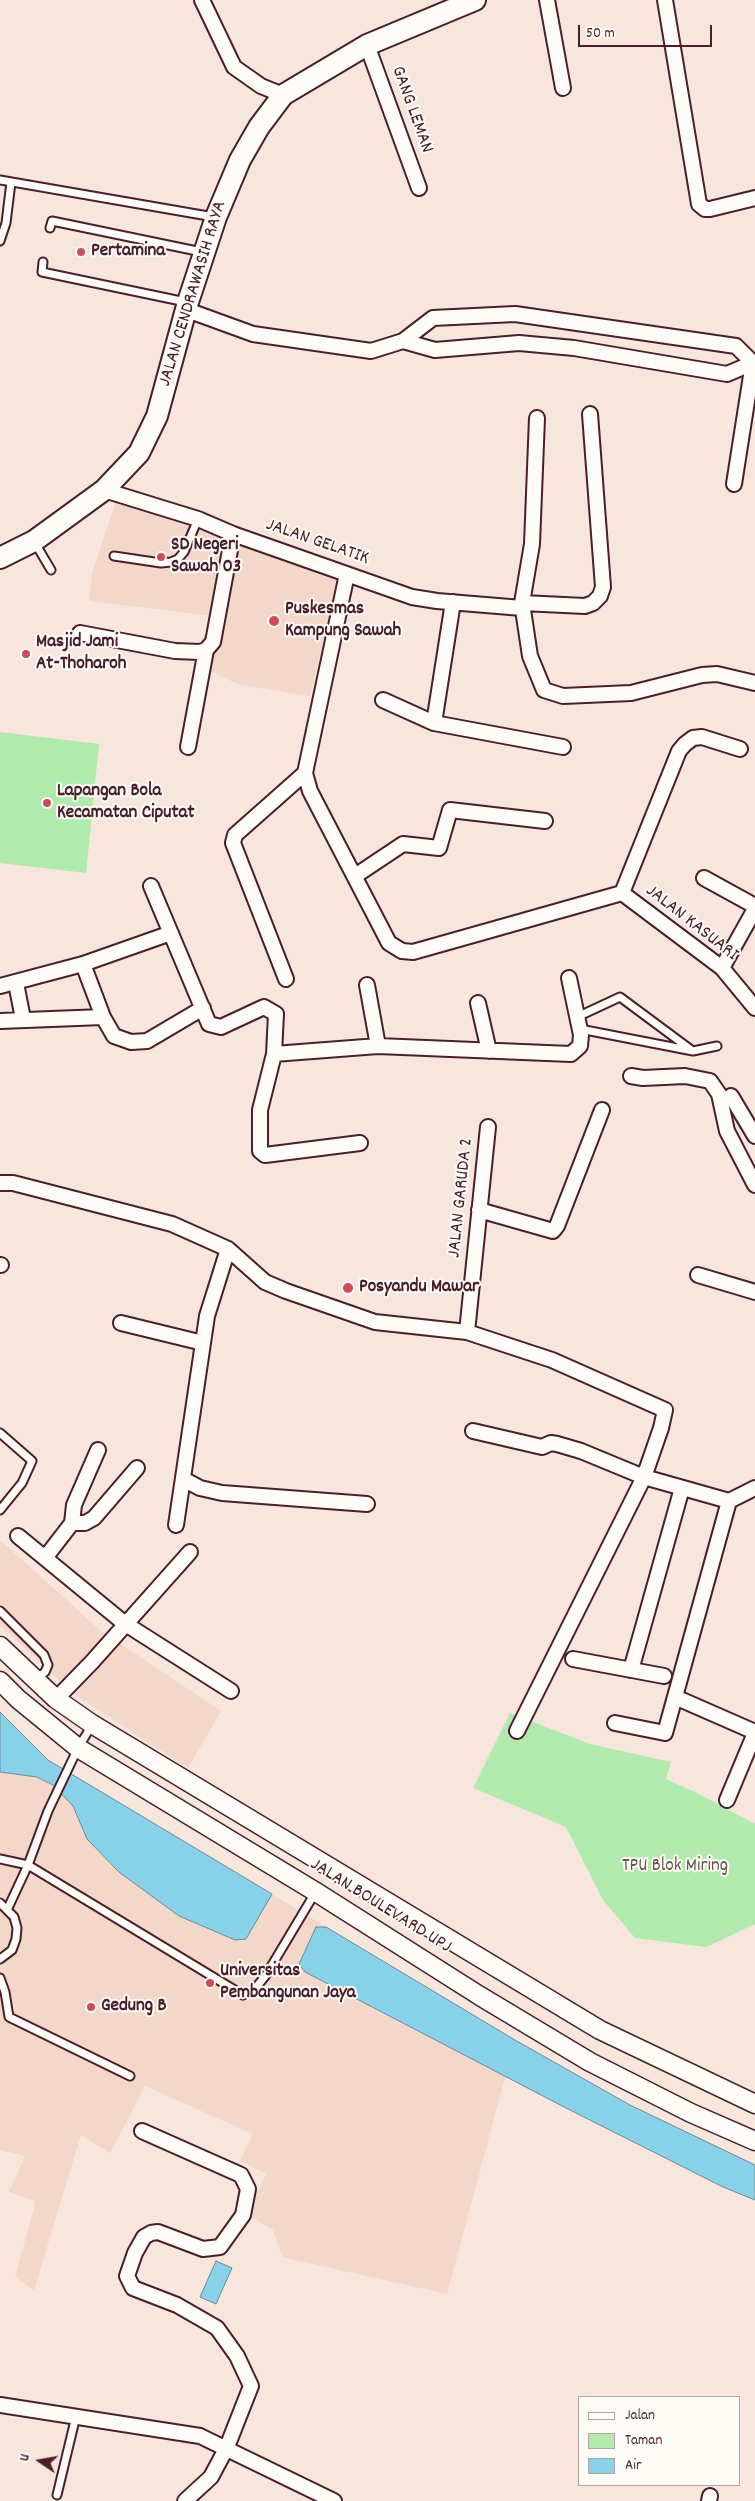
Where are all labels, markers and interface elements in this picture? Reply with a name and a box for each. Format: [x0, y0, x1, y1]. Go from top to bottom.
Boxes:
scale bar [580, 15, 714, 47]
text: 50 m [586, 23, 615, 45]
street label: GANG LEMAN [385, 64, 437, 156]
street label: JALAN CENDRAWASIH RAYA [155, 199, 233, 389]
place label: Pertamina [91, 241, 165, 263]
marker: Pertamina [75, 246, 87, 258]
street label: JALAN GELATIK [262, 515, 372, 571]
place label: SD Negeri Sawah 03 [171, 535, 241, 579]
marker: SD Negeri Sawah 03 [155, 551, 167, 563]
place label: Puskesmas Kampung Sawah [285, 599, 401, 643]
marker: Puskesmas Kampung Sawah [267, 614, 281, 628]
place label: Masjid Jami At-Thoharoh [36, 632, 126, 676]
marker: Masjid Jami At-Thoharoh [20, 648, 32, 660]
place label: Lapangan Bola Kecamatan Ciputat [57, 781, 194, 825]
marker: Lapangan Bola Kecamatan Ciputat [41, 797, 53, 809]
street label: JALAN KASUARI [640, 881, 742, 967]
street label: JALAN GARUDA 2 [444, 1137, 480, 1259]
place label: Posyandu Mawar [359, 1277, 479, 1299]
marker: Posyandu Mawar [341, 1281, 355, 1295]
street label: JALAN BOULEVARD UPJ [305, 1854, 455, 1960]
park label: TPU Blok Miring [622, 1856, 728, 1878]
place label: Universitas Pembangunan Jaya [220, 1961, 356, 2005]
marker: Universitas Pembangunan Jaya [204, 1977, 216, 1989]
place label: Gedung B [101, 1996, 167, 2018]
marker: Gedung B [85, 2001, 97, 2013]
legend [578, 2396, 740, 2486]
text: Jalan [625, 2405, 655, 2427]
text: Taman [625, 2430, 662, 2452]
north arrow [15, 2436, 65, 2486]
text: U [15, 2453, 36, 2463]
text: Air [625, 2455, 642, 2477]

